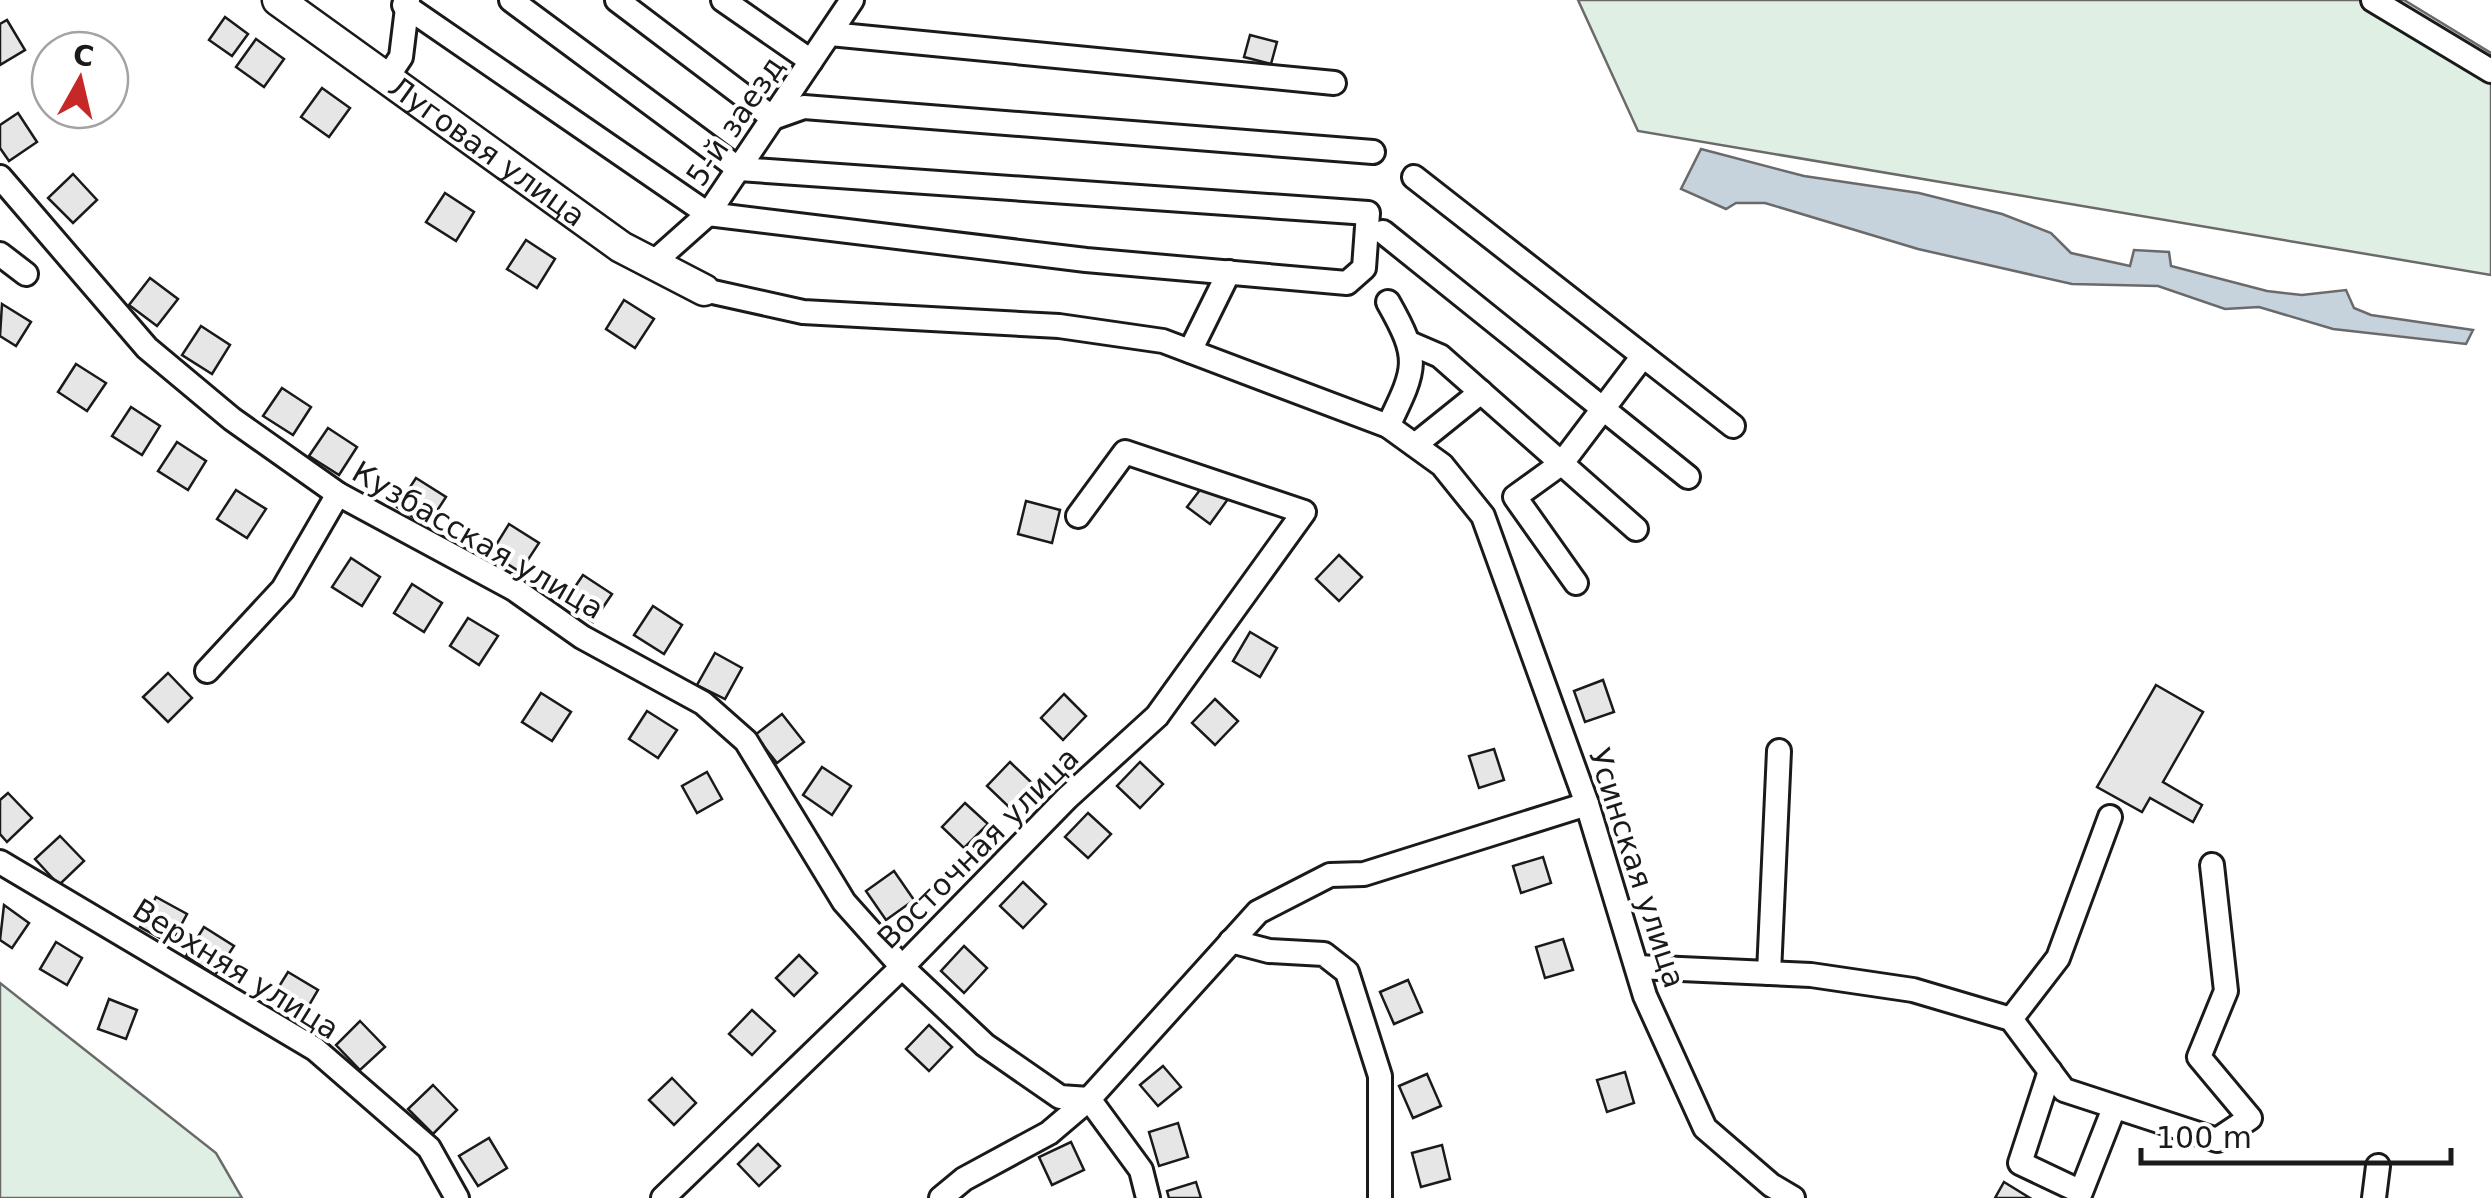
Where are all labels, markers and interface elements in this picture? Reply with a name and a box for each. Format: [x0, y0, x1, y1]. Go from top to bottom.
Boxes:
north arrow [30, 30, 130, 130]
text: С [71, 38, 96, 74]
street label: 5-й заезд [679, 50, 791, 192]
street label: Луговая улица [382, 68, 592, 233]
street label: Кузбасская улица [346, 454, 610, 626]
street label: Восточная улица [870, 740, 1086, 956]
street label: Усинская улица [1582, 744, 1692, 992]
street label: Верхняя улица [127, 892, 345, 1046]
scale bar [2141, 1103, 2451, 1165]
text: 100 m [2156, 1120, 2252, 1155]

